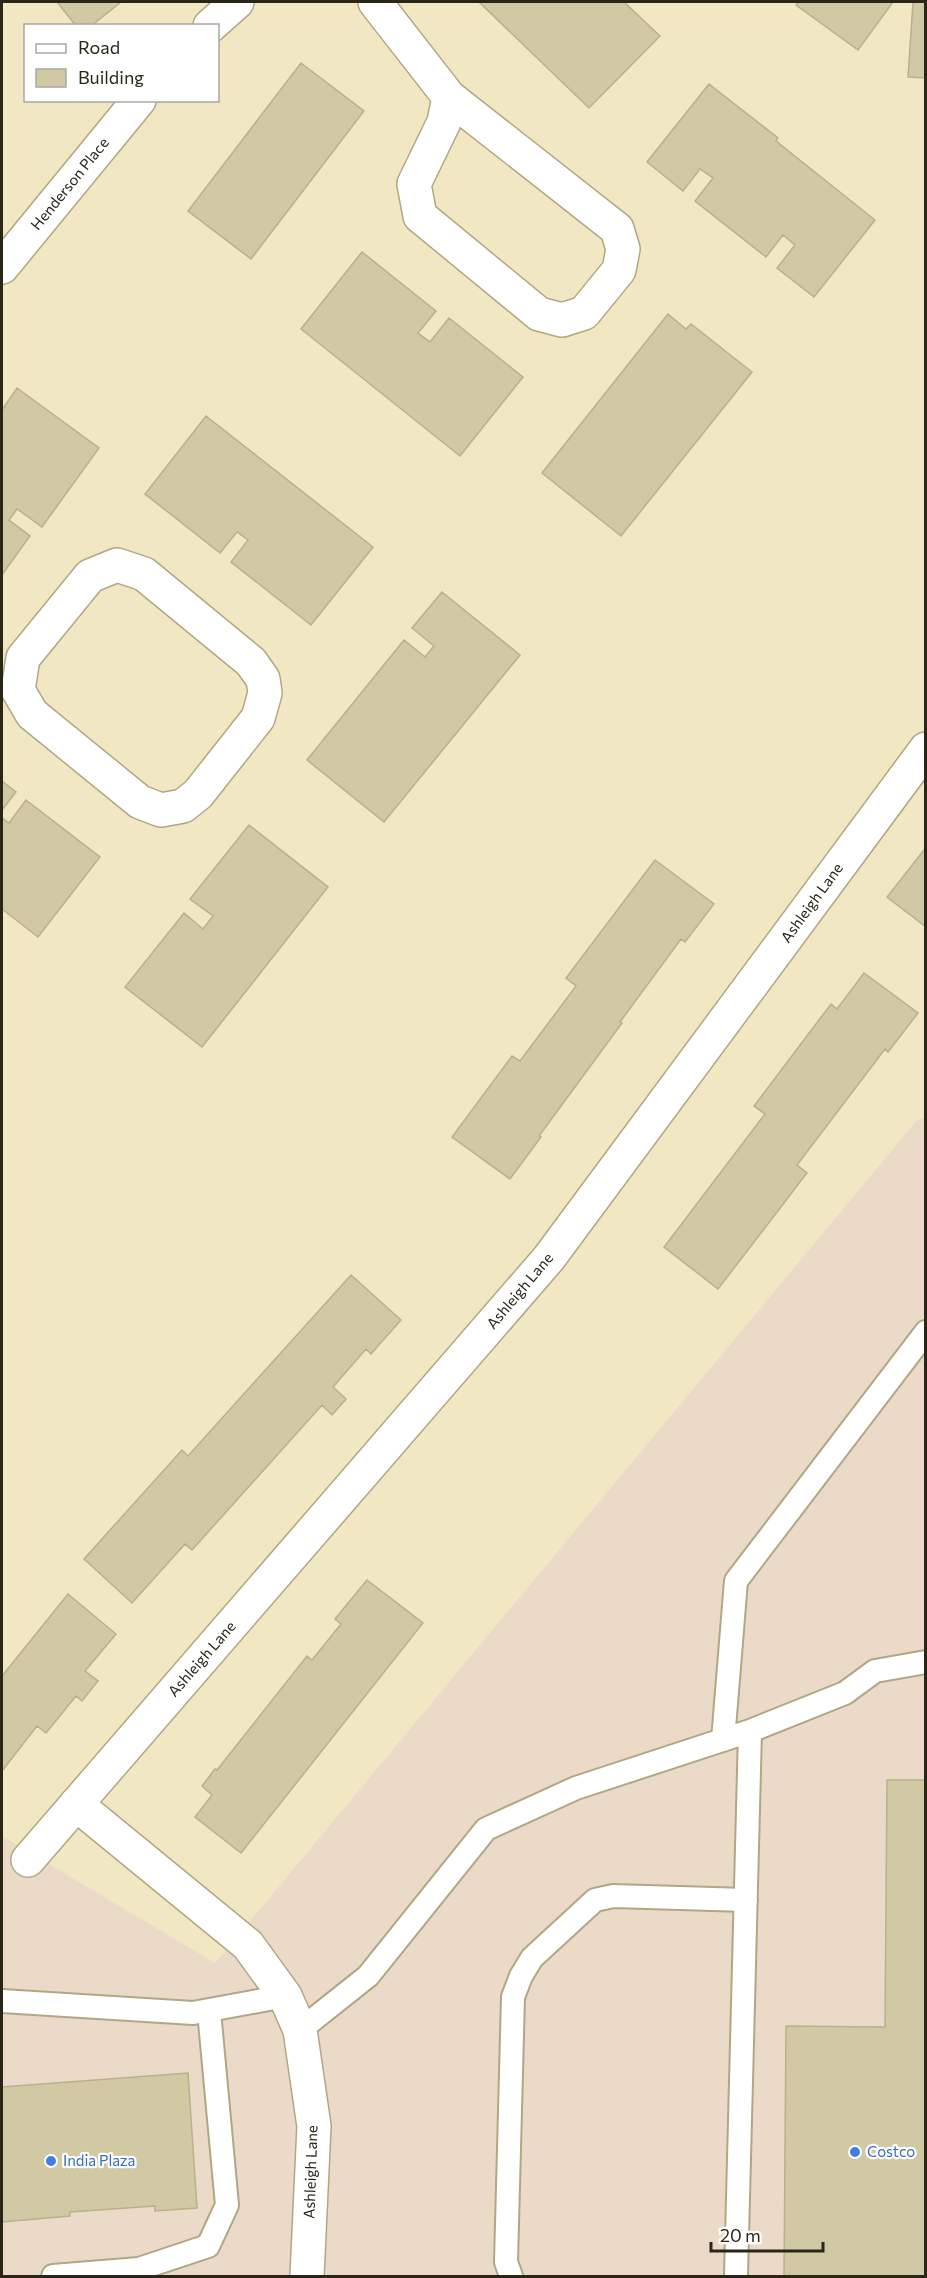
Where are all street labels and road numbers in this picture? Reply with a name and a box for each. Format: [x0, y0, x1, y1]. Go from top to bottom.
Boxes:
street label: Henderson Place [26, 133, 112, 233]
street label: Ashleigh Lane [776, 859, 846, 946]
street label: Ashleigh Lane [482, 1249, 556, 1332]
street label: Ashleigh Lane [164, 1617, 239, 1700]
street label: Ashleigh Lane [299, 2125, 321, 2219]

